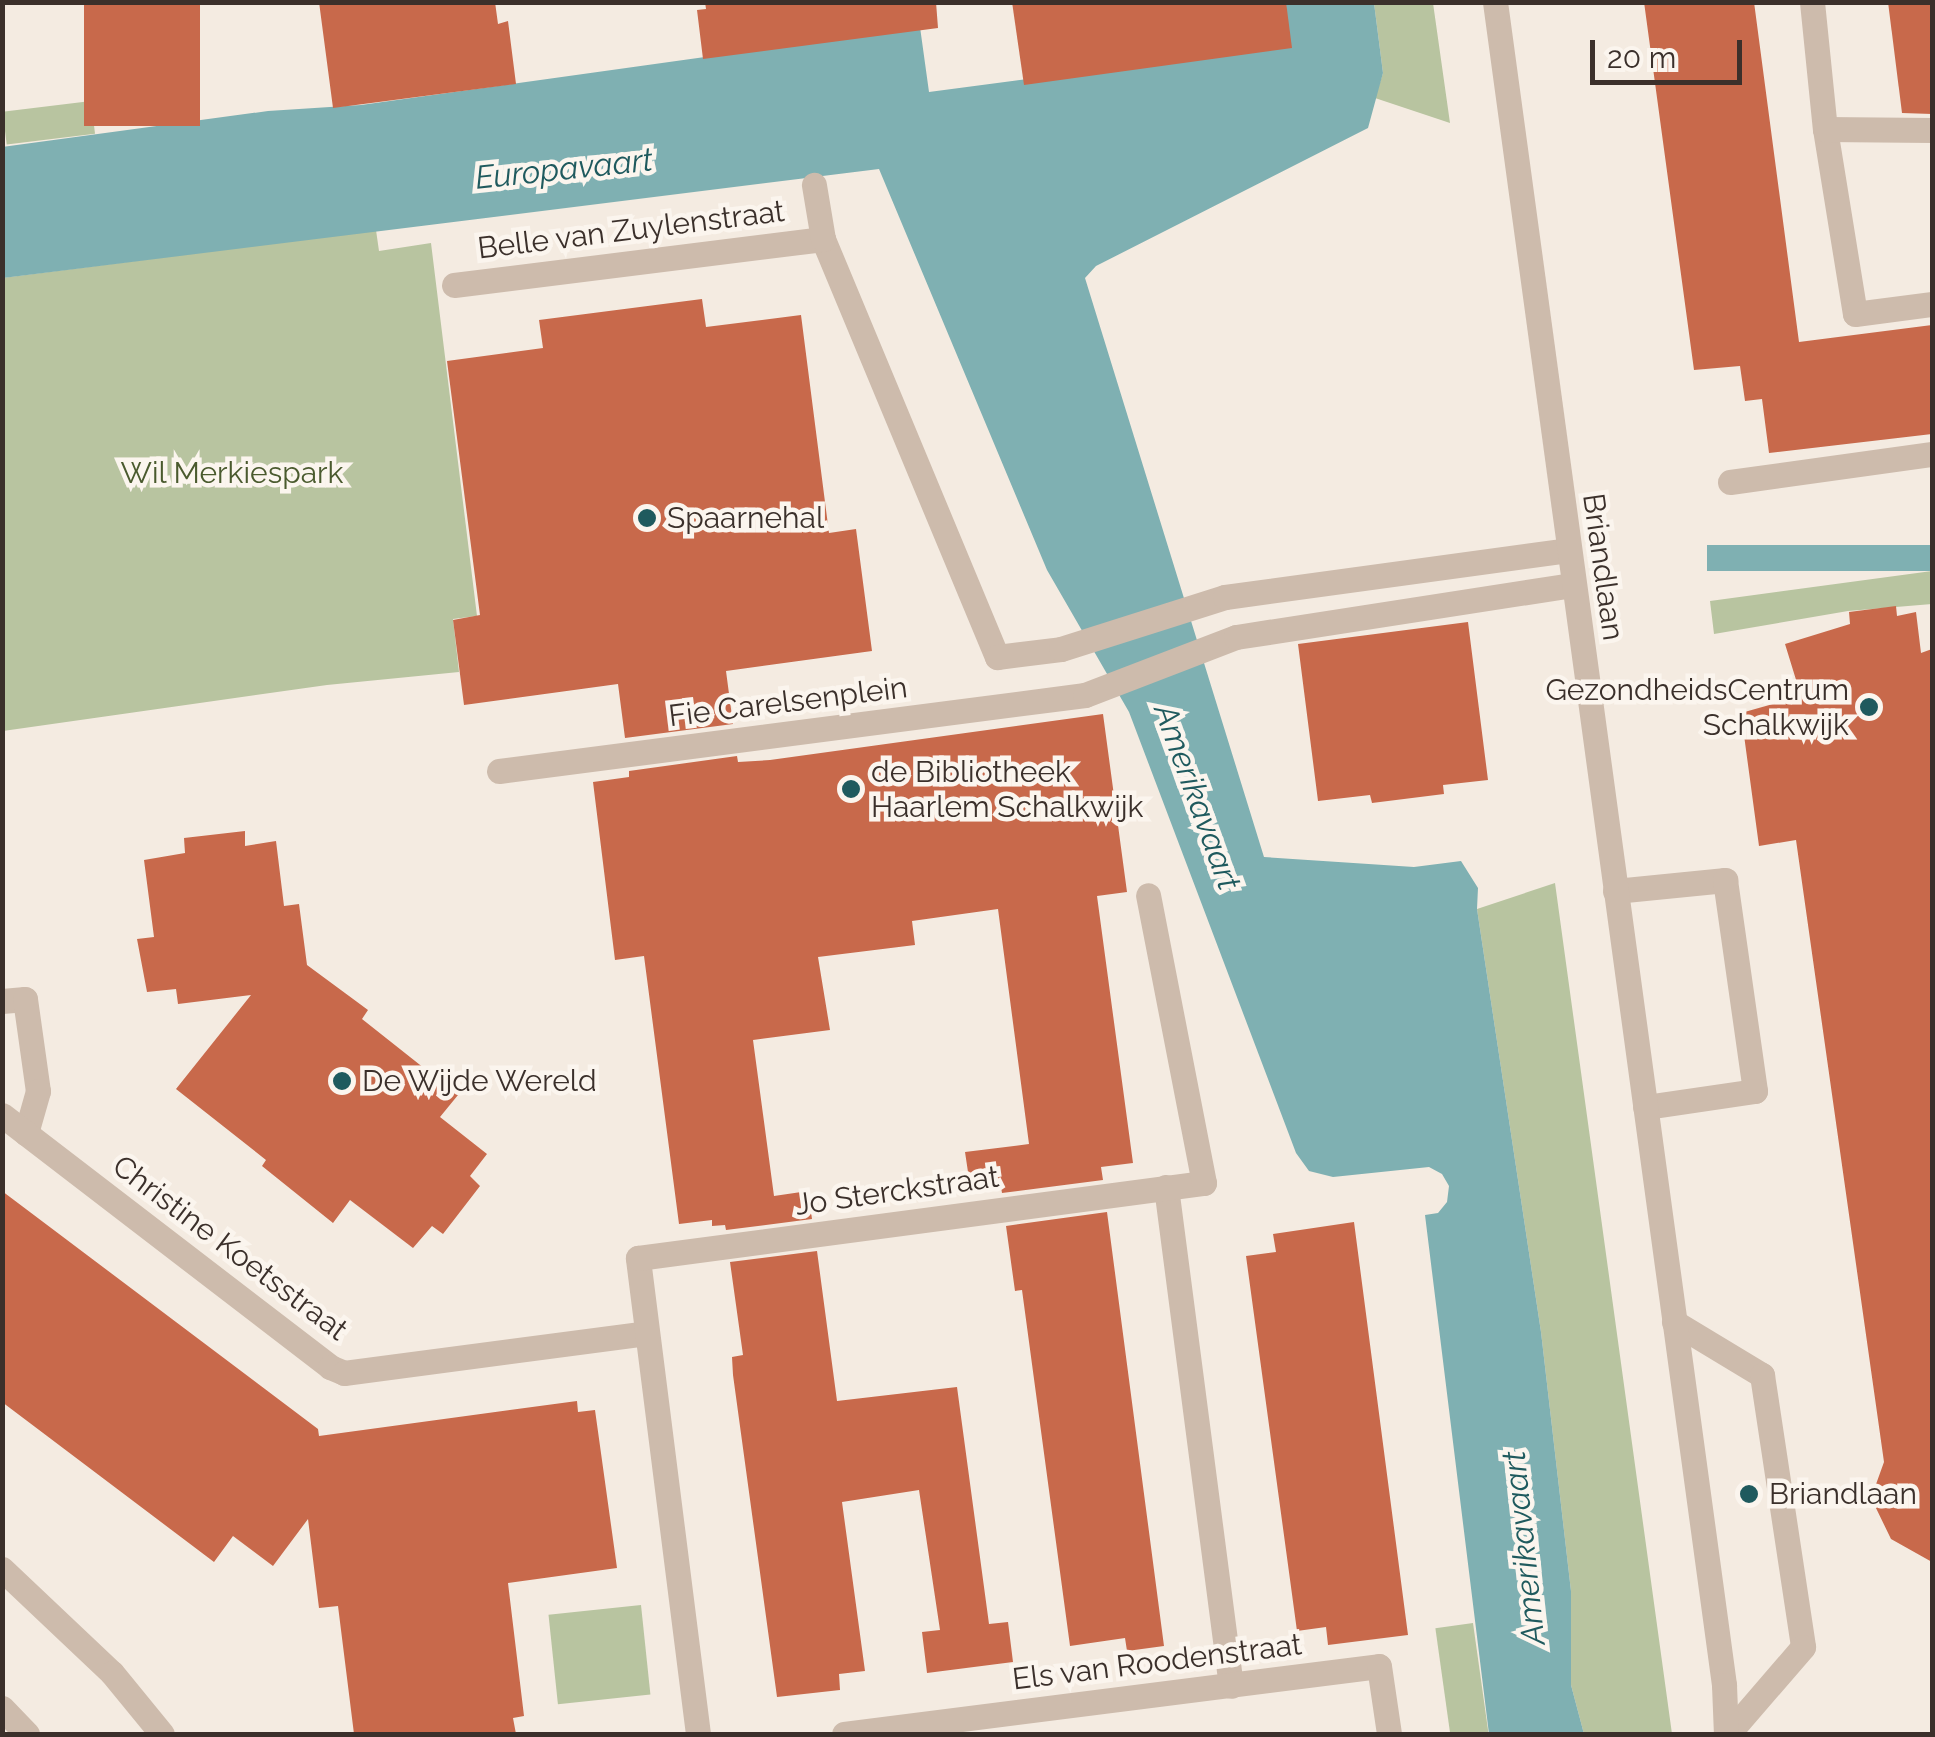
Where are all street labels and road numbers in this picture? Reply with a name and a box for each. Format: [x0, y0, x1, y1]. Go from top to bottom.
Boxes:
street label: Belle van Zuylenstraat [475, 193, 787, 267]
street label: Briandlaan [1575, 491, 1631, 643]
street label: Fie Carelsenplein [667, 670, 909, 734]
street label: Christine Koetsstraat [105, 1148, 355, 1348]
street label: Jo Sterckstraat [793, 1159, 1001, 1223]
street label: Els van Roodenstraat [1010, 1626, 1304, 1698]

